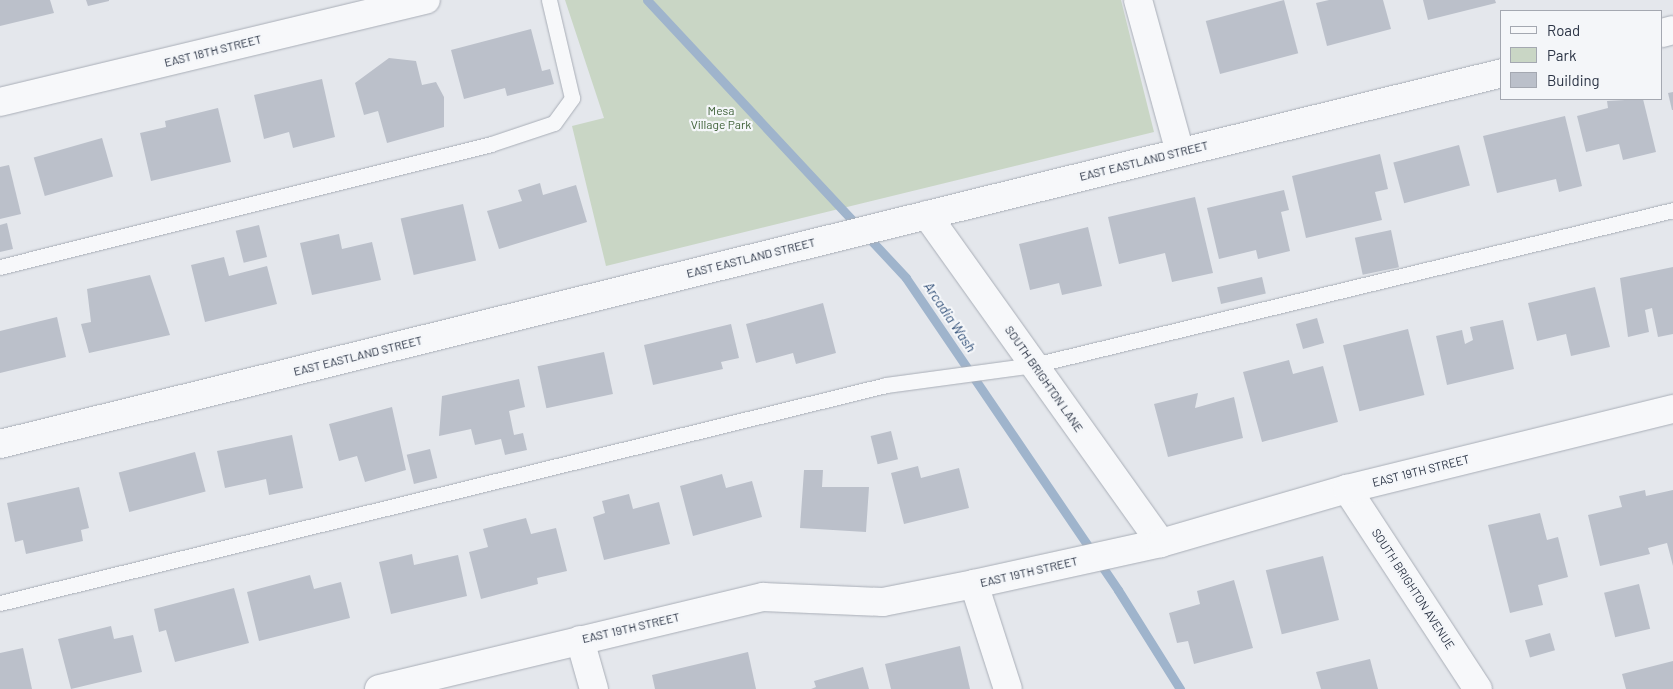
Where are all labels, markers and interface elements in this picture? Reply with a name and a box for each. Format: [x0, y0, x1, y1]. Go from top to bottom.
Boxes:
legend [1500, 10, 1663, 100]
text: Road [1547, 21, 1580, 39]
street label: EAST 18TH STREET [163, 32, 263, 70]
text: Park [1547, 46, 1576, 64]
text: Building [1547, 71, 1600, 89]
park label: Mesa Village Park [691, 104, 751, 132]
street label: EAST EASTLAND STREET [1078, 138, 1210, 184]
street label: EAST EASTLAND STREET [685, 235, 817, 281]
water label: Arcadia Wash [920, 279, 980, 355]
street label: SOUTH BRIGHTON LANE [1002, 323, 1086, 435]
street label: EAST EASTLAND STREET [292, 333, 424, 379]
street label: EAST 19TH STREET [1371, 452, 1471, 490]
street label: SOUTH BRIGHTON AVENUE [1369, 526, 1457, 652]
street label: EAST 19TH STREET [979, 554, 1079, 590]
street label: EAST 19TH STREET [581, 610, 681, 646]

